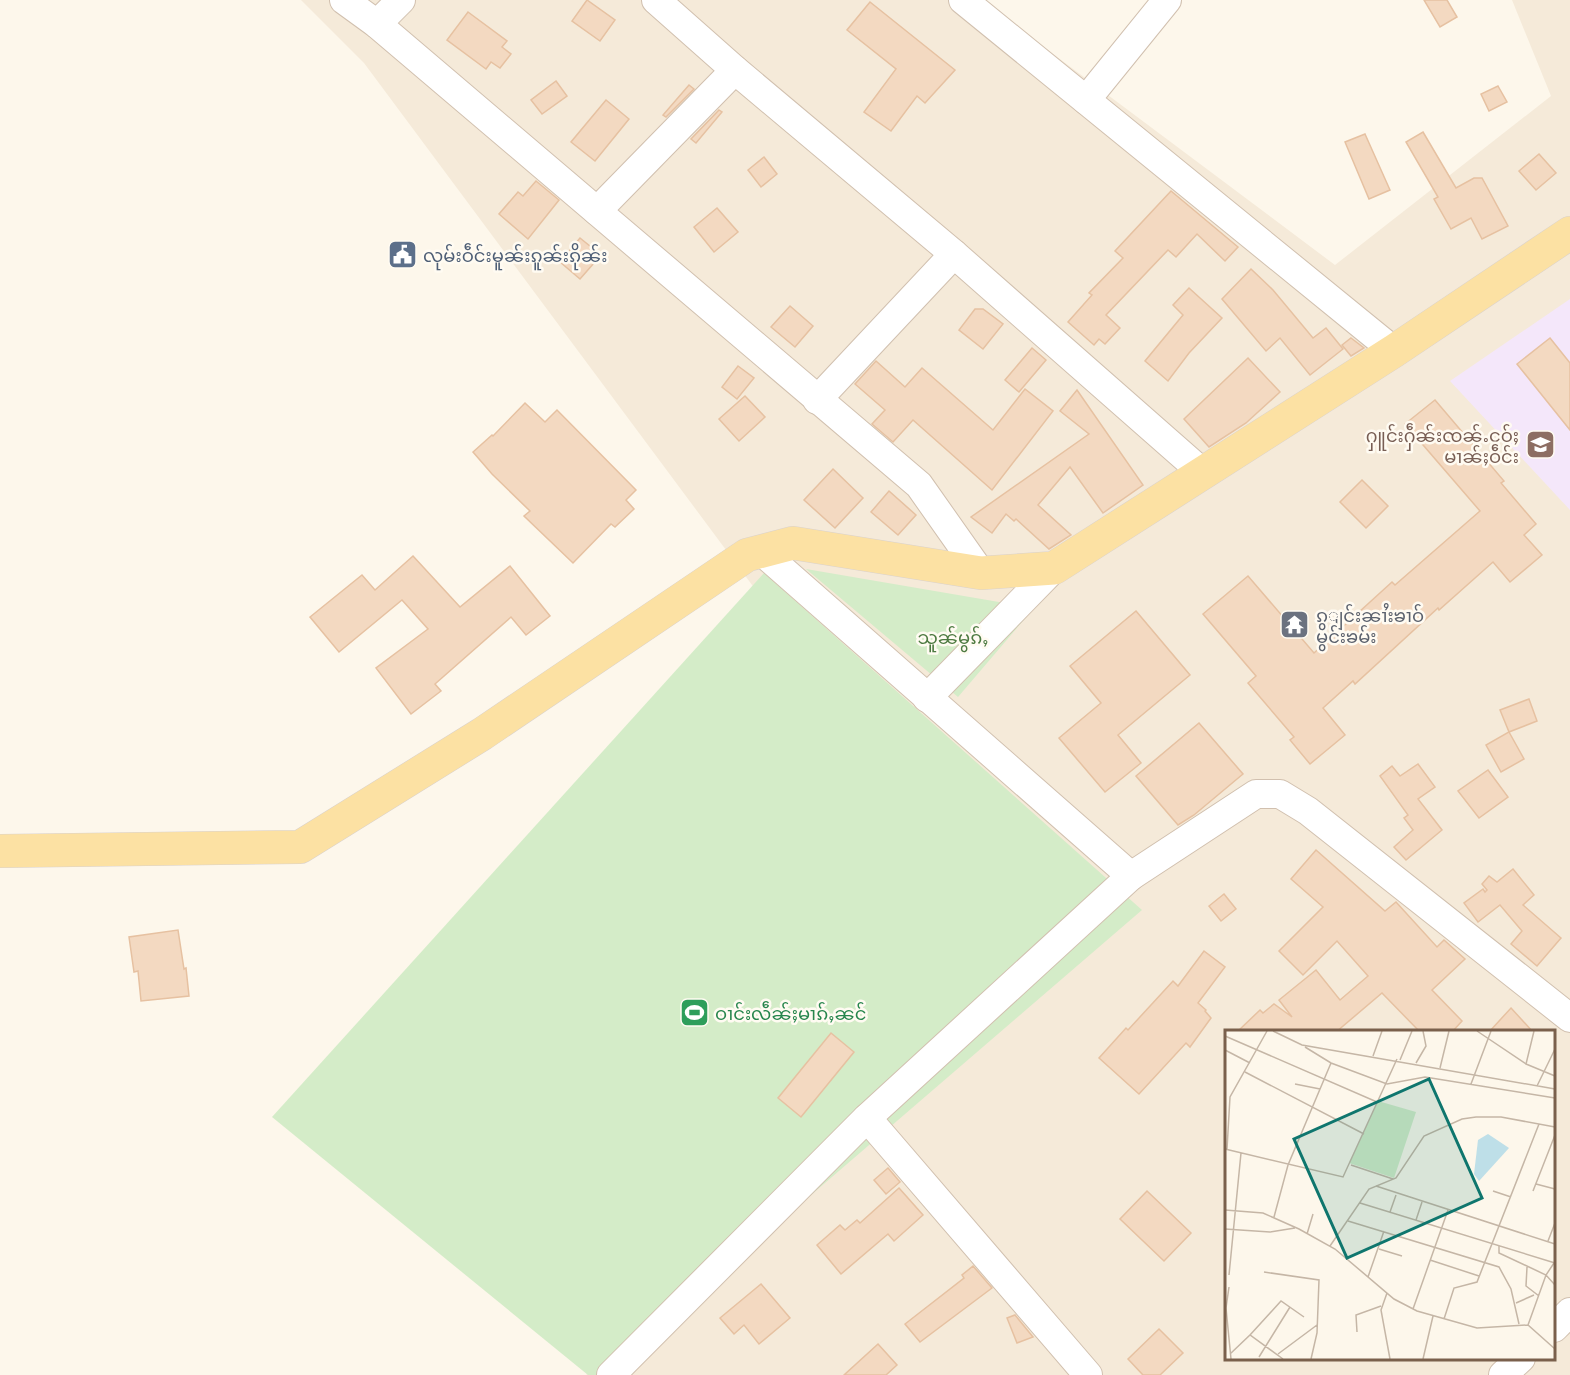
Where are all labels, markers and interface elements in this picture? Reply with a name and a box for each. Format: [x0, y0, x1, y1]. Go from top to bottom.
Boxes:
public building icon: လုမ်းဝဵင်းမူၼ်းၵူၼ်းၵိုၼ်း [386, 239, 418, 271]
place label: လုမ်းဝဵင်းမူၼ်းၵူၼ်းၵိုၼ်း [423, 242, 608, 271]
place label: ႁူင်းႁဵၼ်းၸၼ်ႉငဝ်ႈ မၢၼ်ႈဝဵင်း [1366, 422, 1519, 468]
school or university icon: ႁူင်းႁဵၼ်းၸၼ်ႉငဝ်ႈ မၢၼ်ႈဝဵင်း [1524, 429, 1556, 461]
place label: ၵွျင်းၼၢႆးၶၢဝ် မွင်းၶမ်း [1316, 603, 1424, 652]
temple icon: ၵွျင်းၼၢႆးၶၢဝ် မွင်းၶမ်း [1279, 609, 1311, 641]
park label: သူၼ်မွၵ်ႇ [917, 625, 989, 653]
sports icon: ဝၢင်းလဵၼ်ႈမၢၵ်ႇၼင် [678, 997, 710, 1029]
place label: ဝၢင်းလဵၼ်ႈမၢၵ်ႇၼင် [715, 1000, 866, 1025]
inset map [1225, 1030, 1555, 1360]

